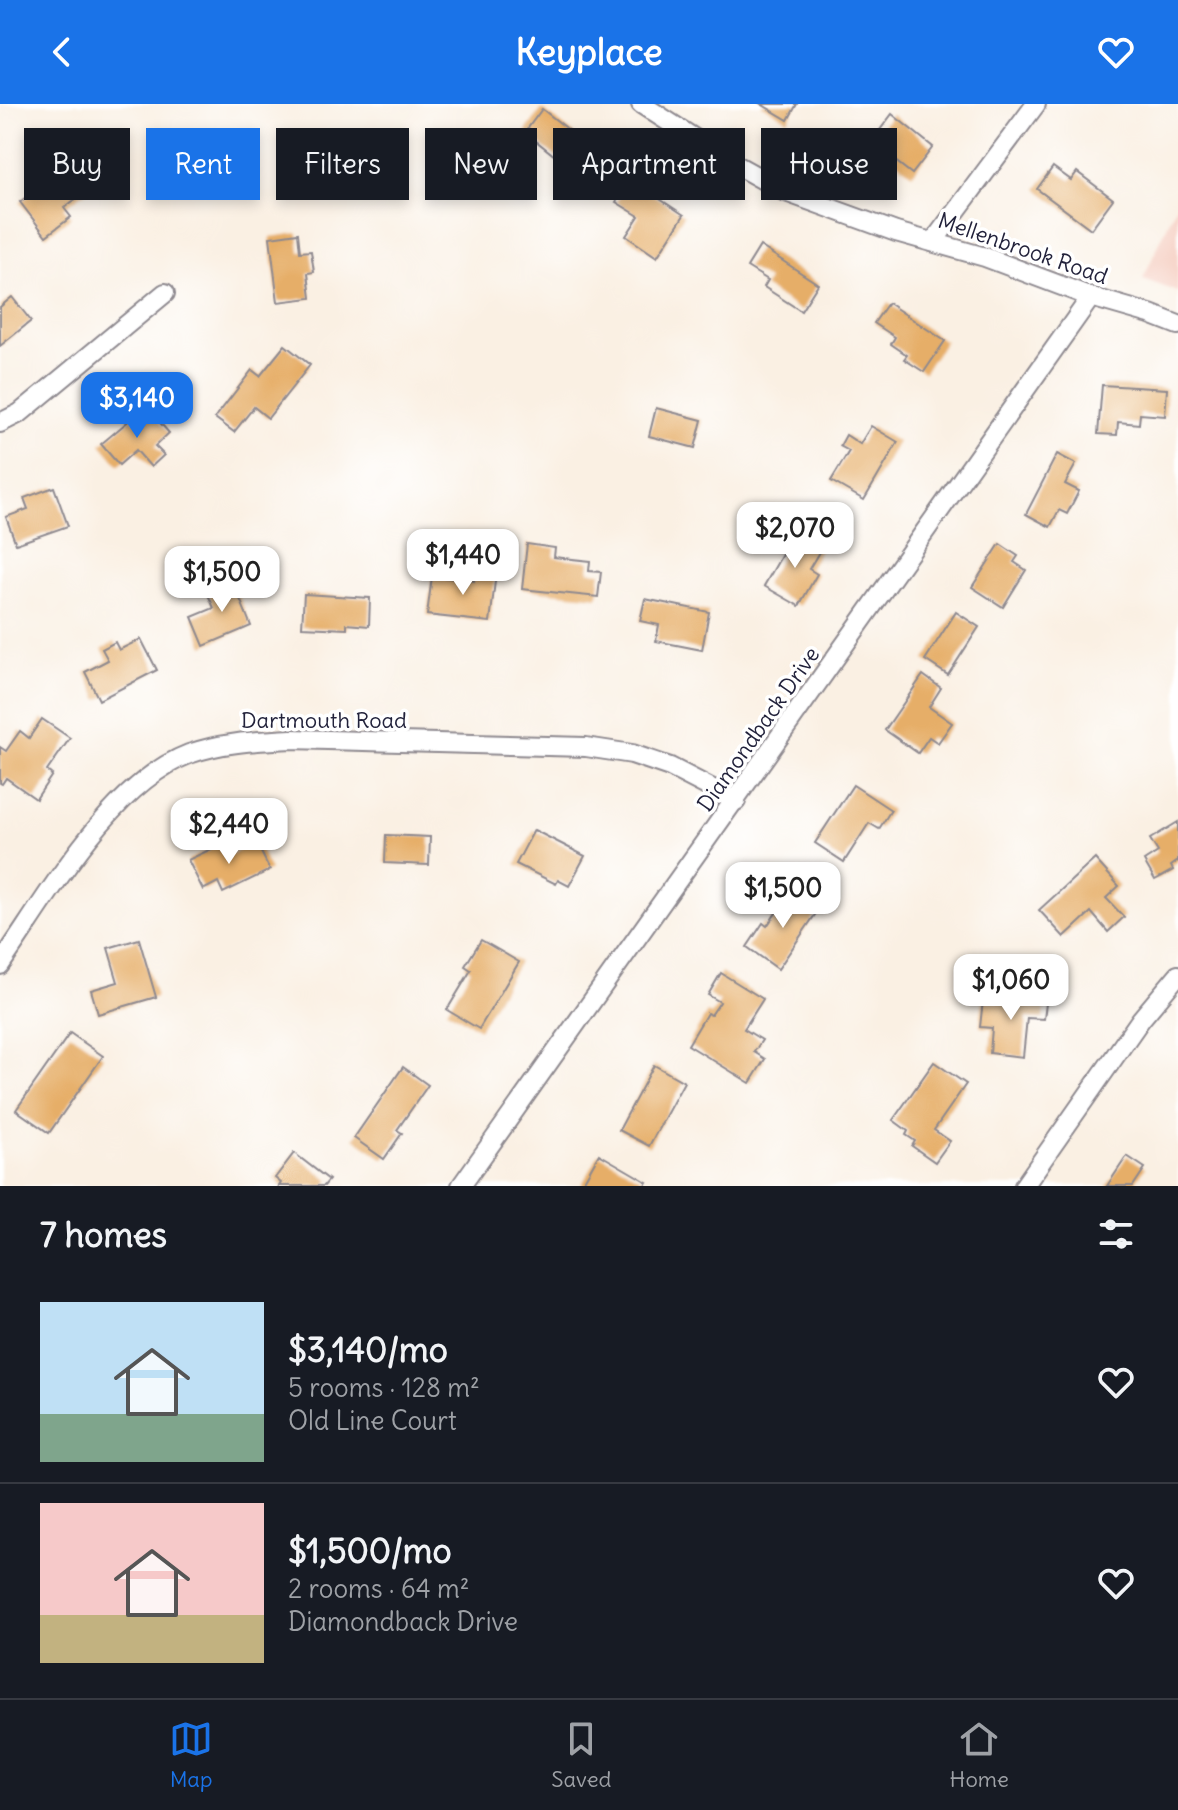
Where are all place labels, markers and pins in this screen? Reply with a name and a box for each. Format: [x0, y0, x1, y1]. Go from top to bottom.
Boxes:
pin: $3,140 [72, 372, 202, 440]
pin: $2,070 [730, 502, 860, 570]
pin: $1,440 [398, 529, 528, 597]
pin: $1,500 [157, 546, 287, 614]
pin: $2,440 [164, 798, 294, 866]
pin: $1,500 [718, 862, 848, 930]
pin: $1,060 [946, 954, 1076, 1022]

